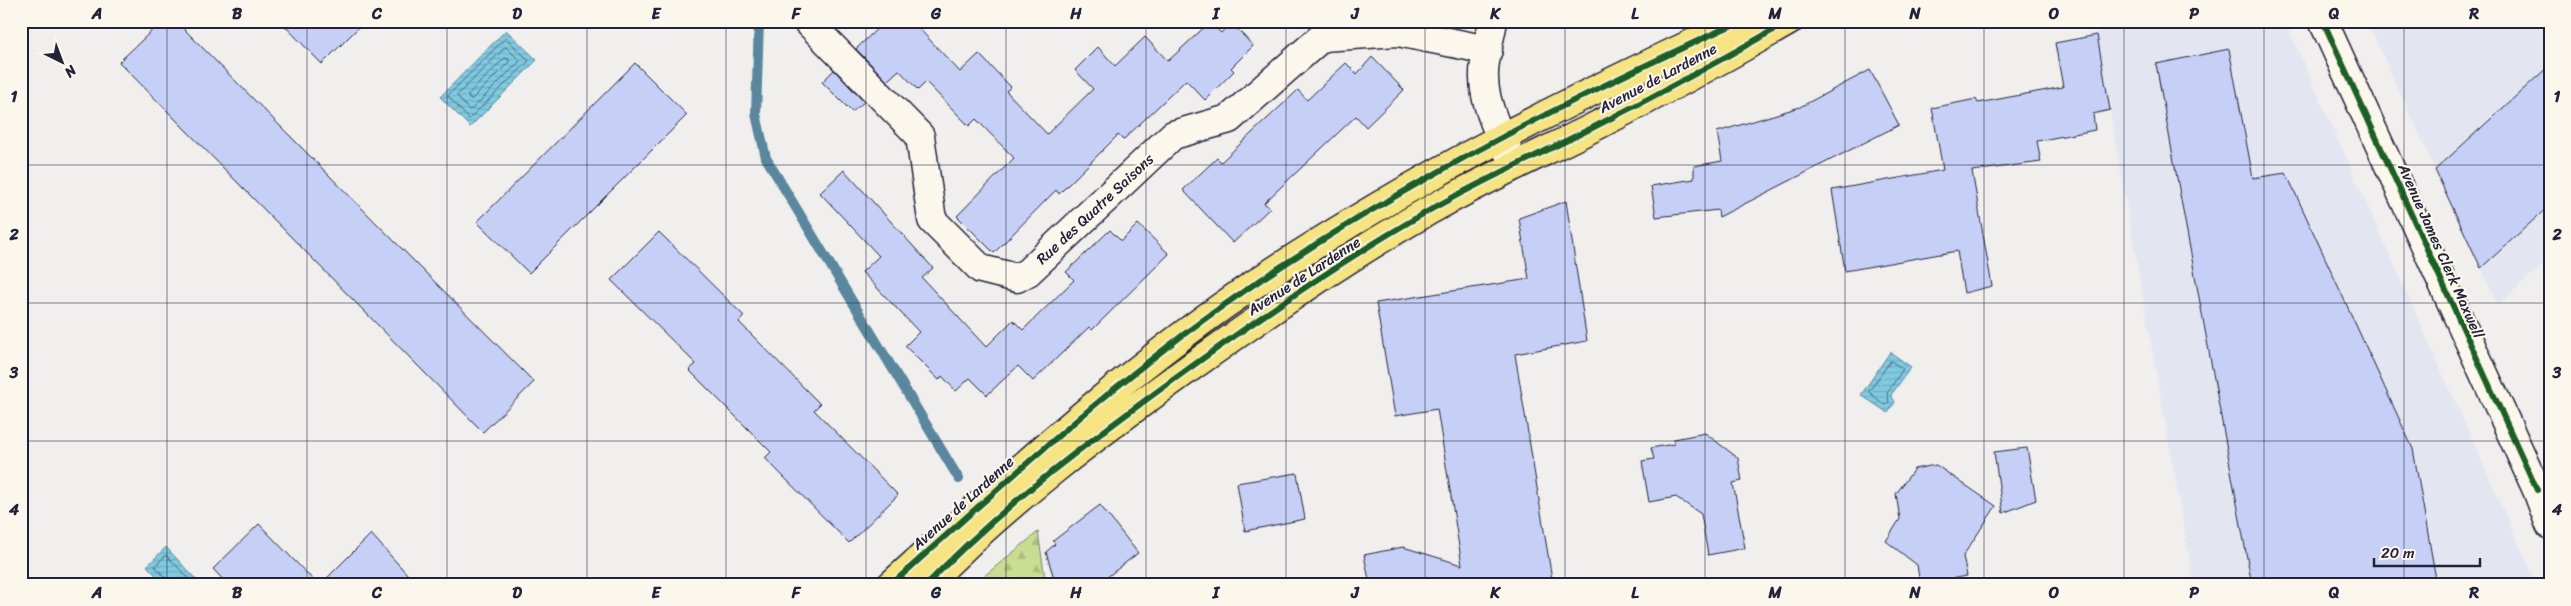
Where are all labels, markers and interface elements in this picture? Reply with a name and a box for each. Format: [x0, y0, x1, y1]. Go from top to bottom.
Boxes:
text: A [91, 0, 102, 28]
text: B [232, 0, 243, 28]
text: C [371, 0, 383, 28]
text: D [512, 0, 522, 28]
text: E [652, 0, 662, 28]
text: F [791, 0, 802, 28]
text: G [930, 0, 942, 28]
text: H [1069, 0, 1082, 28]
text: I [1212, 0, 1221, 28]
text: J [1350, 0, 1360, 28]
text: K [1489, 0, 1501, 28]
text: L [1631, 0, 1639, 28]
text: M [1767, 0, 1782, 28]
text: N [1908, 0, 1921, 28]
text: O [2048, 0, 2060, 28]
text: P [2189, 0, 2199, 28]
text: Q [2328, 0, 2340, 28]
text: R [2468, 0, 2479, 28]
street label: Avenue de Lardenne [1593, 36, 1722, 121]
north arrow [38, 38, 88, 88]
text: N [58, 58, 83, 84]
text: 1 [11, 82, 18, 111]
text: 1 [2554, 82, 2561, 111]
street label: Rue des Quatre Saisons [1030, 147, 1160, 271]
street label: Avenue James Clerk Maxwell [2390, 158, 2492, 343]
text: 2 [8, 220, 19, 249]
text: 2 [2551, 220, 2562, 249]
street label: Avenue de Lardenne [1241, 229, 1366, 323]
text: 3 [9, 358, 19, 387]
text: 3 [2552, 358, 2562, 387]
street label: Avenue de Lardenne [905, 449, 1021, 557]
text: 4 [8, 495, 19, 524]
text: 4 [2551, 495, 2562, 524]
scale bar [2374, 536, 2480, 568]
text: 20 m [2381, 540, 2415, 566]
text: A [91, 578, 102, 606]
text: B [232, 578, 243, 606]
text: C [371, 578, 383, 606]
text: D [512, 578, 522, 606]
text: E [652, 578, 662, 606]
text: F [791, 578, 802, 606]
text: G [930, 578, 942, 606]
text: H [1069, 578, 1082, 606]
text: I [1212, 578, 1221, 606]
text: J [1350, 578, 1360, 606]
text: K [1489, 578, 1501, 606]
text: L [1631, 578, 1639, 606]
text: M [1767, 578, 1782, 606]
text: N [1908, 578, 1921, 606]
text: O [2048, 578, 2060, 606]
text: P [2189, 578, 2199, 606]
text: Q [2328, 578, 2340, 606]
text: R [2468, 578, 2479, 606]

